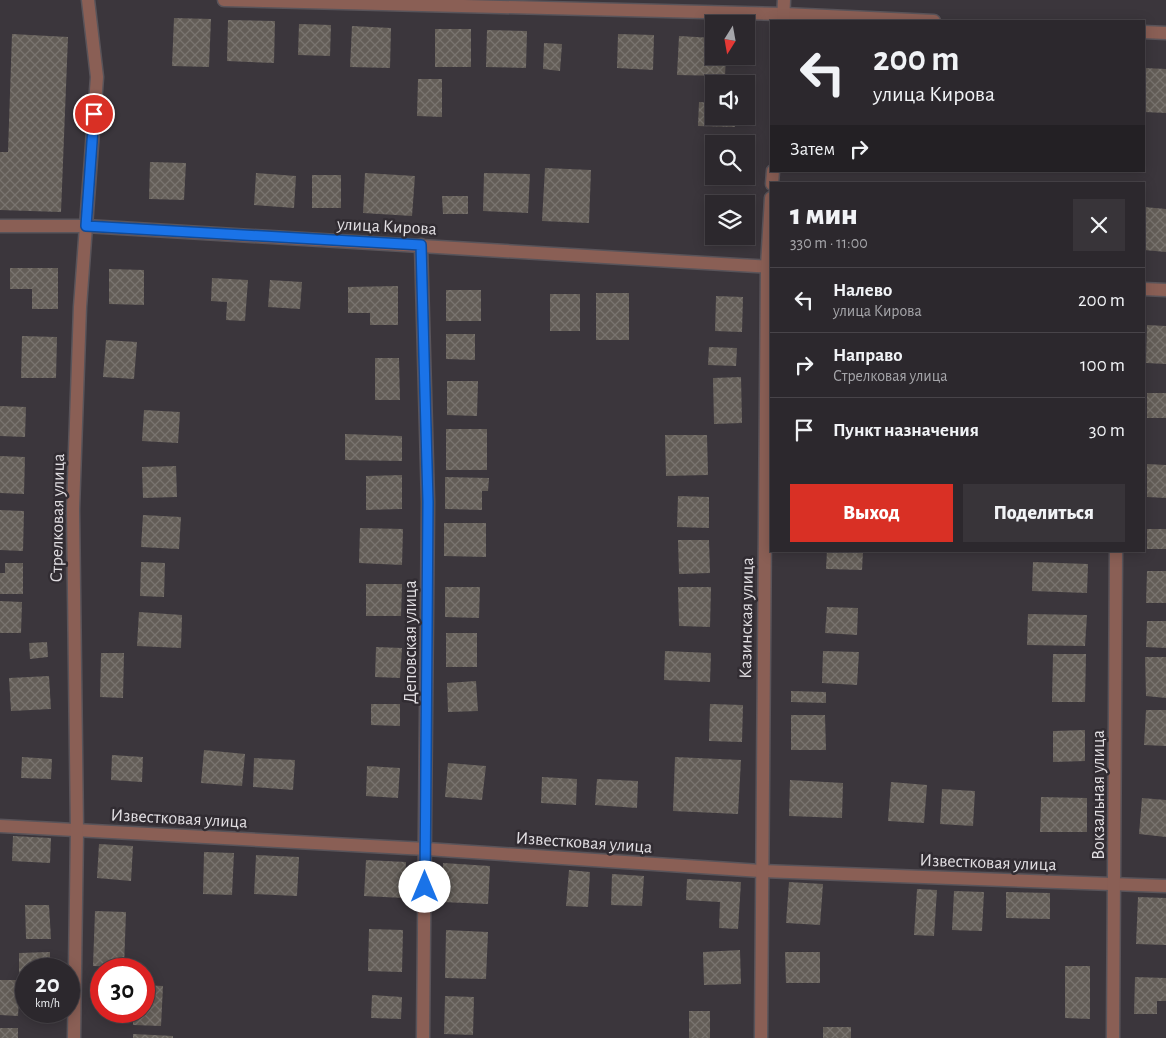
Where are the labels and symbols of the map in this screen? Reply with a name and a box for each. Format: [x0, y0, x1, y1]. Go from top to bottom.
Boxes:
north arrow [705, 15, 755, 65]
pin [73, 93, 115, 135]
street label: улица Кирова [336, 215, 437, 239]
street label: Стрелковая улица [48, 453, 68, 583]
street label: Казинская улица [737, 557, 757, 679]
street label: Деповская улица [402, 580, 420, 704]
street label: Вокзальная улица [1090, 730, 1108, 860]
street label: Известковая улица [110, 806, 248, 832]
street label: Известковая улица [515, 829, 653, 857]
street label: Известковая улица [919, 852, 1057, 874]
position arrow [398, 860, 450, 912]
speed limit sign: 30 [90, 958, 155, 1023]

